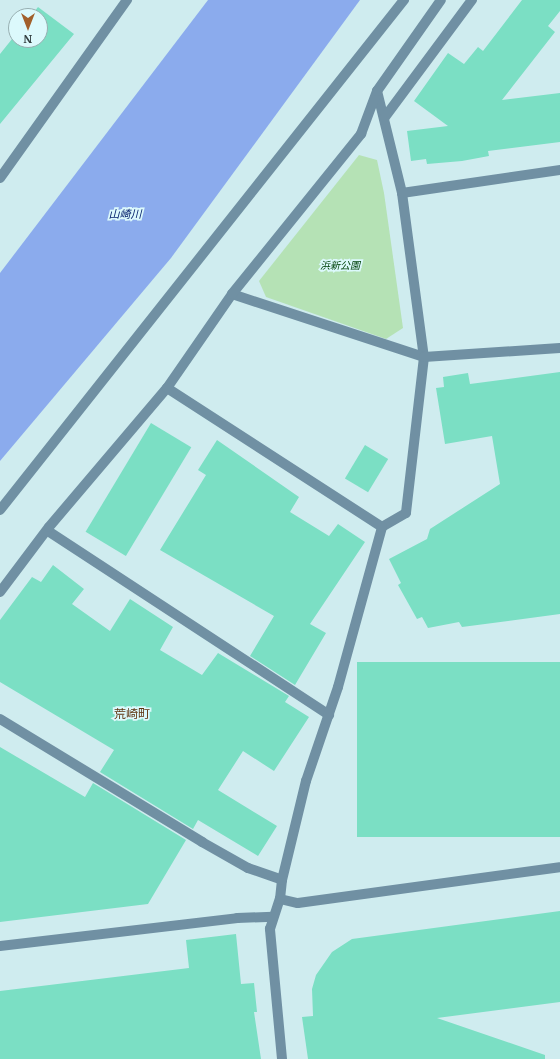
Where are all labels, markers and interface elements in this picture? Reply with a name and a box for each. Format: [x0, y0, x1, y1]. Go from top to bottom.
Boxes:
north arrow [8, 8, 48, 48]
text: N [24, 32, 32, 46]
water label: 山崎川 [109, 207, 141, 221]
park label: 浜新公園 [320, 260, 360, 272]
district label: 荒崎町 [114, 707, 150, 721]

